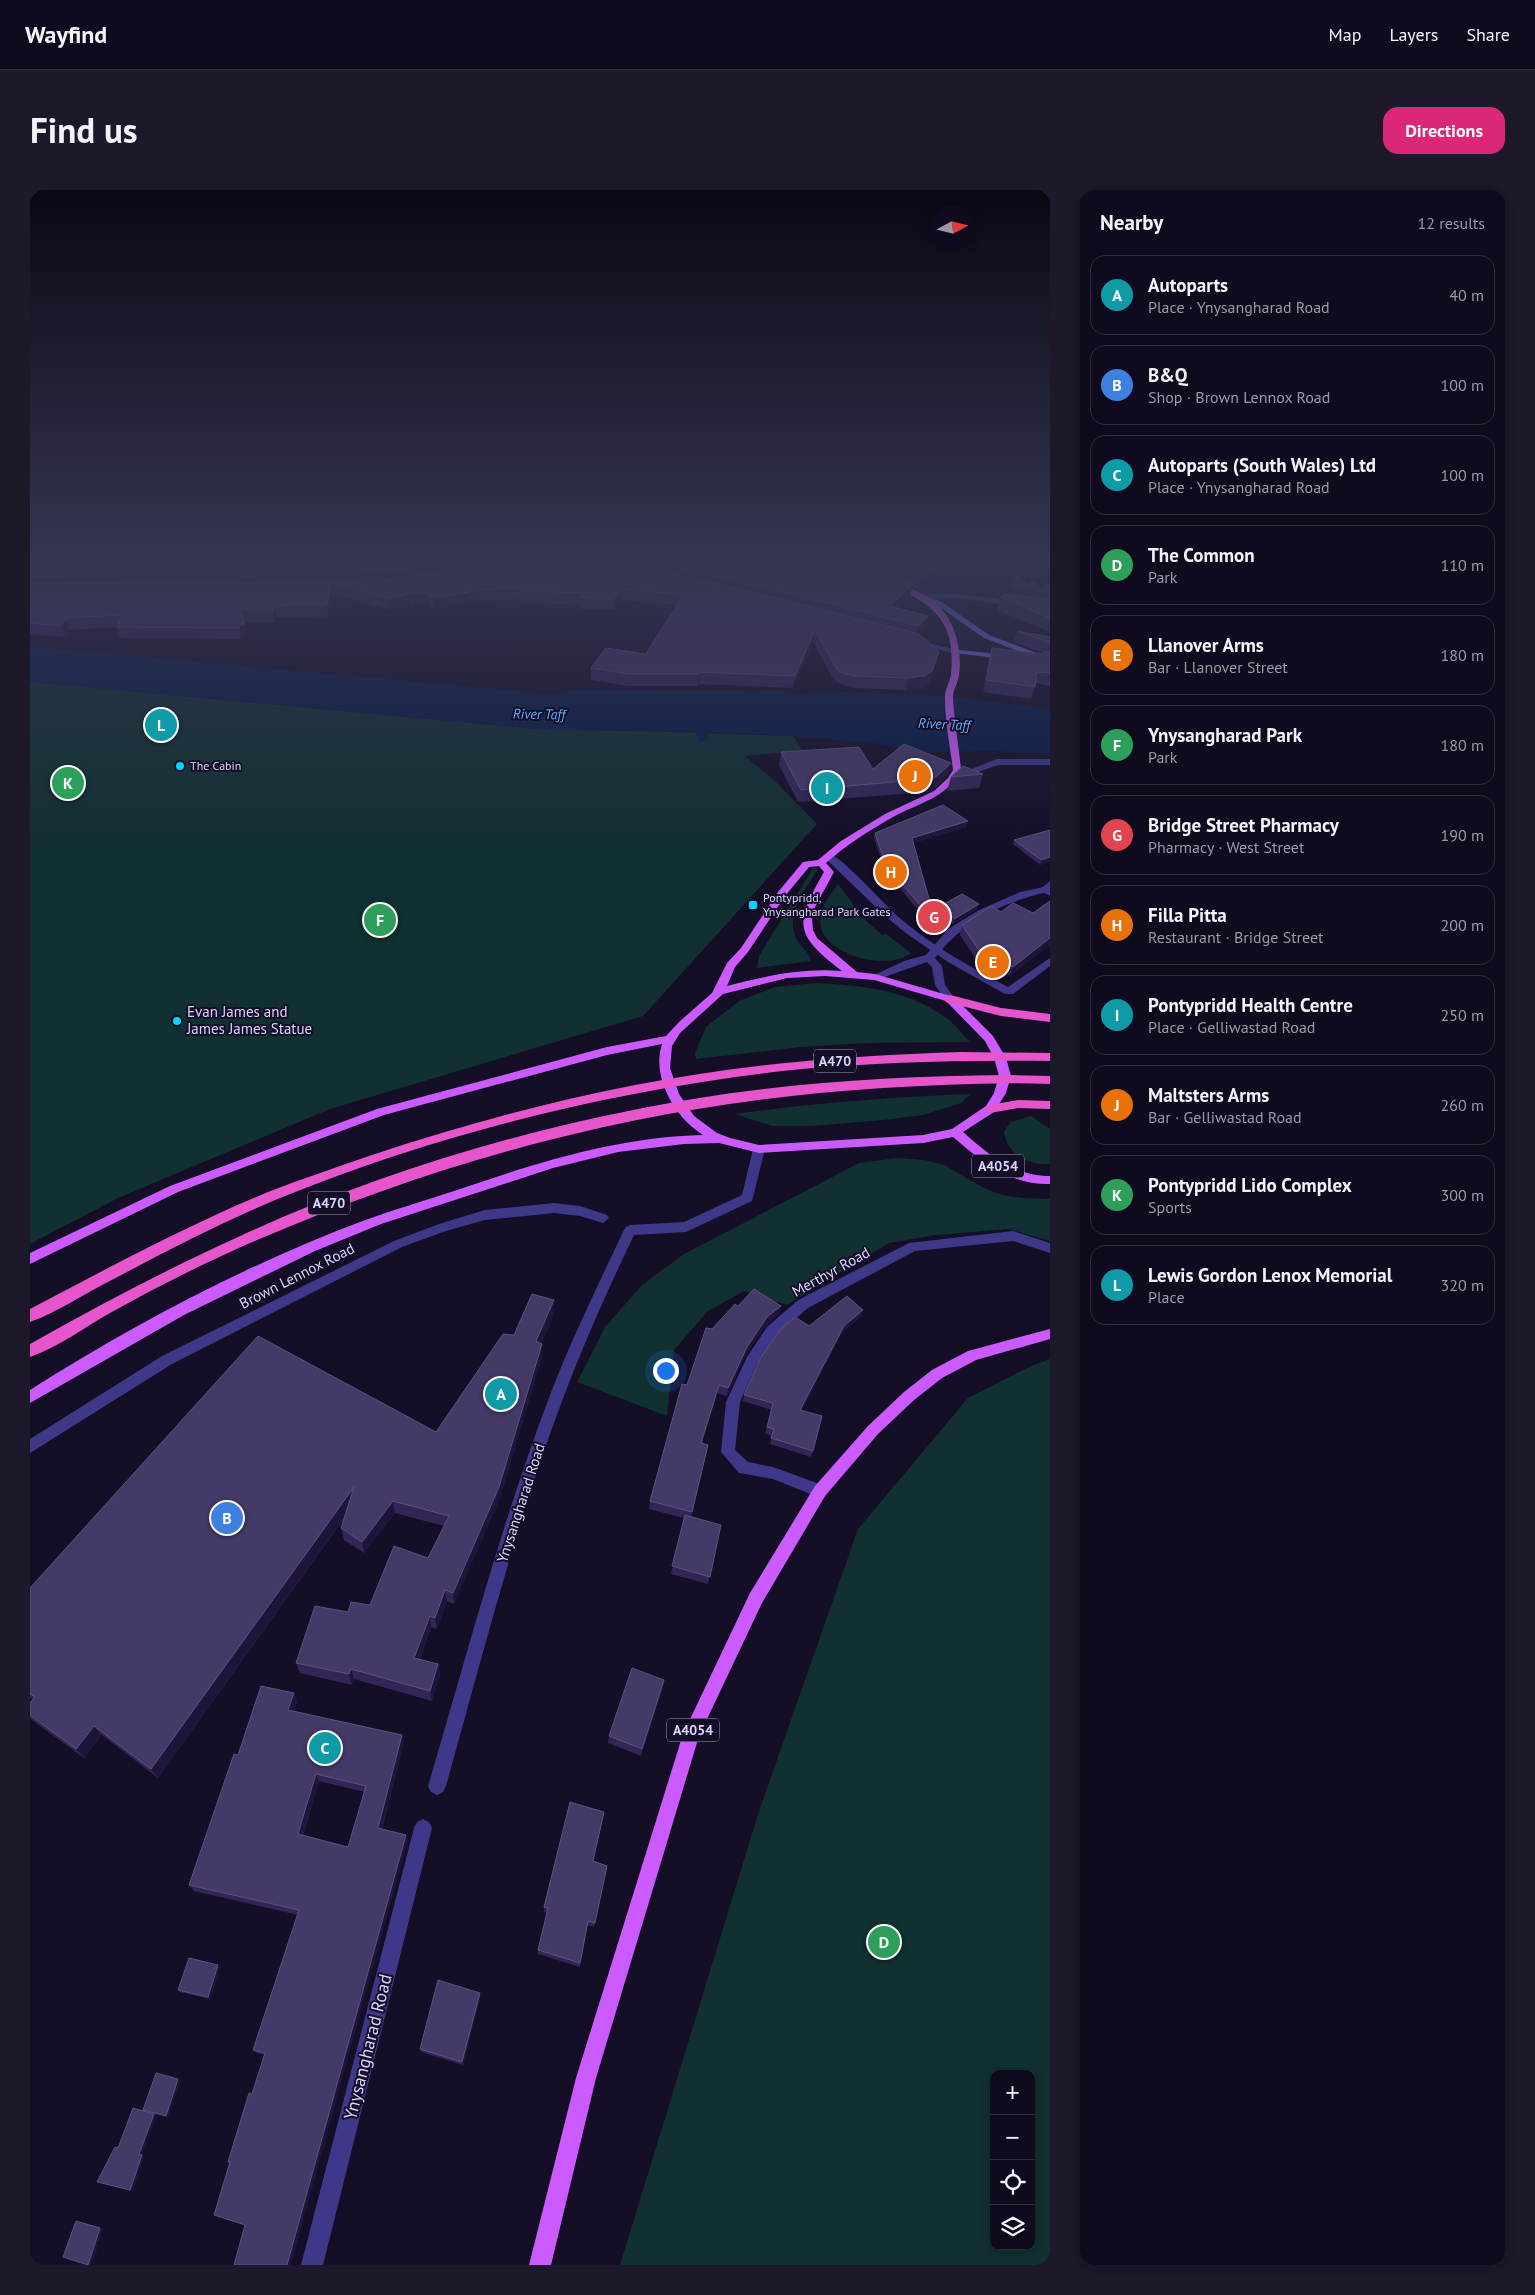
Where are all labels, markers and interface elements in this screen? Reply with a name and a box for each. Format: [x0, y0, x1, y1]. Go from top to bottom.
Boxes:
text: Wayfind [25, 19, 107, 50]
text: Map [1329, 23, 1361, 46]
text: Layers [1389, 23, 1438, 46]
text: Share [1466, 23, 1510, 46]
text: Find us [30, 107, 138, 153]
button: Directions [1383, 107, 1505, 154]
north arrow [930, 205, 975, 250]
text: Nearby [1100, 209, 1163, 236]
text: 12 results [1418, 213, 1485, 233]
text: Autoparts [1148, 273, 1228, 297]
text: A [1112, 285, 1122, 305]
text: 40 m [1449, 285, 1484, 305]
text: Place · Ynysangharad Road [1148, 297, 1330, 317]
text: B&Q [1148, 363, 1187, 387]
text: B [1112, 375, 1122, 395]
text: 100 m [1441, 375, 1484, 395]
text: Shop · Brown Lennox Road [1148, 387, 1330, 407]
text: Autoparts (South Wales) Ltd [1148, 453, 1376, 477]
text: C [1113, 465, 1121, 485]
text: 100 m [1441, 465, 1484, 485]
text: Place · Ynysangharad Road [1148, 477, 1330, 497]
text: The Common [1148, 543, 1255, 567]
text: D [1112, 555, 1122, 575]
text: 110 m [1441, 555, 1484, 575]
text: Park [1148, 567, 1177, 587]
text: Llanover Arms [1148, 633, 1264, 657]
text: E [1113, 645, 1121, 665]
text: 180 m [1441, 645, 1484, 665]
text: Bar · Llanover Street [1148, 657, 1288, 677]
water label: River Taff [513, 705, 568, 724]
pin: L [145, 706, 177, 744]
water label: River Taff [917, 714, 974, 735]
text: Ynysangharad Park [1148, 723, 1302, 747]
text: F [1113, 735, 1121, 755]
text: 180 m [1441, 735, 1484, 755]
text: Park [1148, 747, 1177, 767]
pin: J [899, 757, 931, 795]
place label: The Cabin [190, 758, 241, 773]
marker: The Cabin [174, 760, 186, 772]
pin: K [52, 764, 84, 802]
pin: I [811, 769, 843, 807]
text: Bridge Street Pharmacy [1148, 813, 1339, 837]
text: G [1112, 825, 1122, 845]
text: 190 m [1441, 825, 1484, 845]
text: Pharmacy · West Street [1148, 837, 1304, 857]
pin: H [875, 853, 907, 891]
place label: Pontypridd, Ynysangharad Park Gates [763, 890, 891, 919]
pin: G [918, 898, 950, 936]
marker: Pontypridd, Ynysangharad Park Gates [747, 899, 759, 911]
pin: F [364, 901, 396, 939]
text: Filla Pitta [1148, 903, 1227, 927]
text: H [1112, 915, 1122, 935]
text: 200 m [1441, 915, 1484, 935]
text: Restaurant · Bridge Street [1148, 927, 1324, 947]
pin: E [977, 943, 1009, 981]
text: Pontypridd Health Centre [1148, 993, 1353, 1017]
place label: Evan James and James James Statue [186, 1002, 312, 1038]
text: I [1115, 1005, 1119, 1025]
text: 250 m [1441, 1005, 1484, 1025]
marker: Evan James and James James Statue [171, 1015, 183, 1027]
text: Place · Gelliwastad Road [1148, 1017, 1315, 1037]
road number: A470 [814, 1049, 856, 1072]
text: Maltsters Arms [1148, 1083, 1269, 1107]
text: J [1114, 1095, 1120, 1115]
text: 260 m [1441, 1095, 1484, 1115]
text: Bar · Gelliwastad Road [1148, 1107, 1302, 1127]
road number: A4054 [972, 1154, 1024, 1178]
text: Pontypridd Lido Complex [1148, 1173, 1352, 1197]
text: K [1112, 1185, 1122, 1205]
text: 300 m [1441, 1185, 1484, 1205]
road number: A470 [308, 1191, 350, 1214]
text: Sports [1148, 1197, 1192, 1217]
street label: Brown Lennox Road [236, 1238, 357, 1313]
street label: Merthyr Road [788, 1242, 873, 1301]
text: Lewis Gordon Lenox Memorial [1148, 1263, 1392, 1287]
text: L [1113, 1275, 1121, 1295]
text: 320 m [1441, 1275, 1484, 1295]
text: Place [1148, 1287, 1185, 1307]
your location [653, 1358, 679, 1384]
pin: A [485, 1375, 517, 1413]
street label: Ynysangharad Road [492, 1441, 549, 1565]
pin: B [211, 1499, 243, 1537]
road number: A4054 [667, 1718, 719, 1742]
pin: C [309, 1729, 341, 1767]
pin: D [868, 1923, 900, 1961]
street label: Ynysangharad Road [338, 1972, 397, 2122]
map controls [990, 2070, 1035, 2250]
button: + [990, 2070, 1035, 2115]
button: − [990, 2115, 1035, 2160]
button: locate [990, 2160, 1035, 2205]
button: layers [990, 2205, 1035, 2250]

